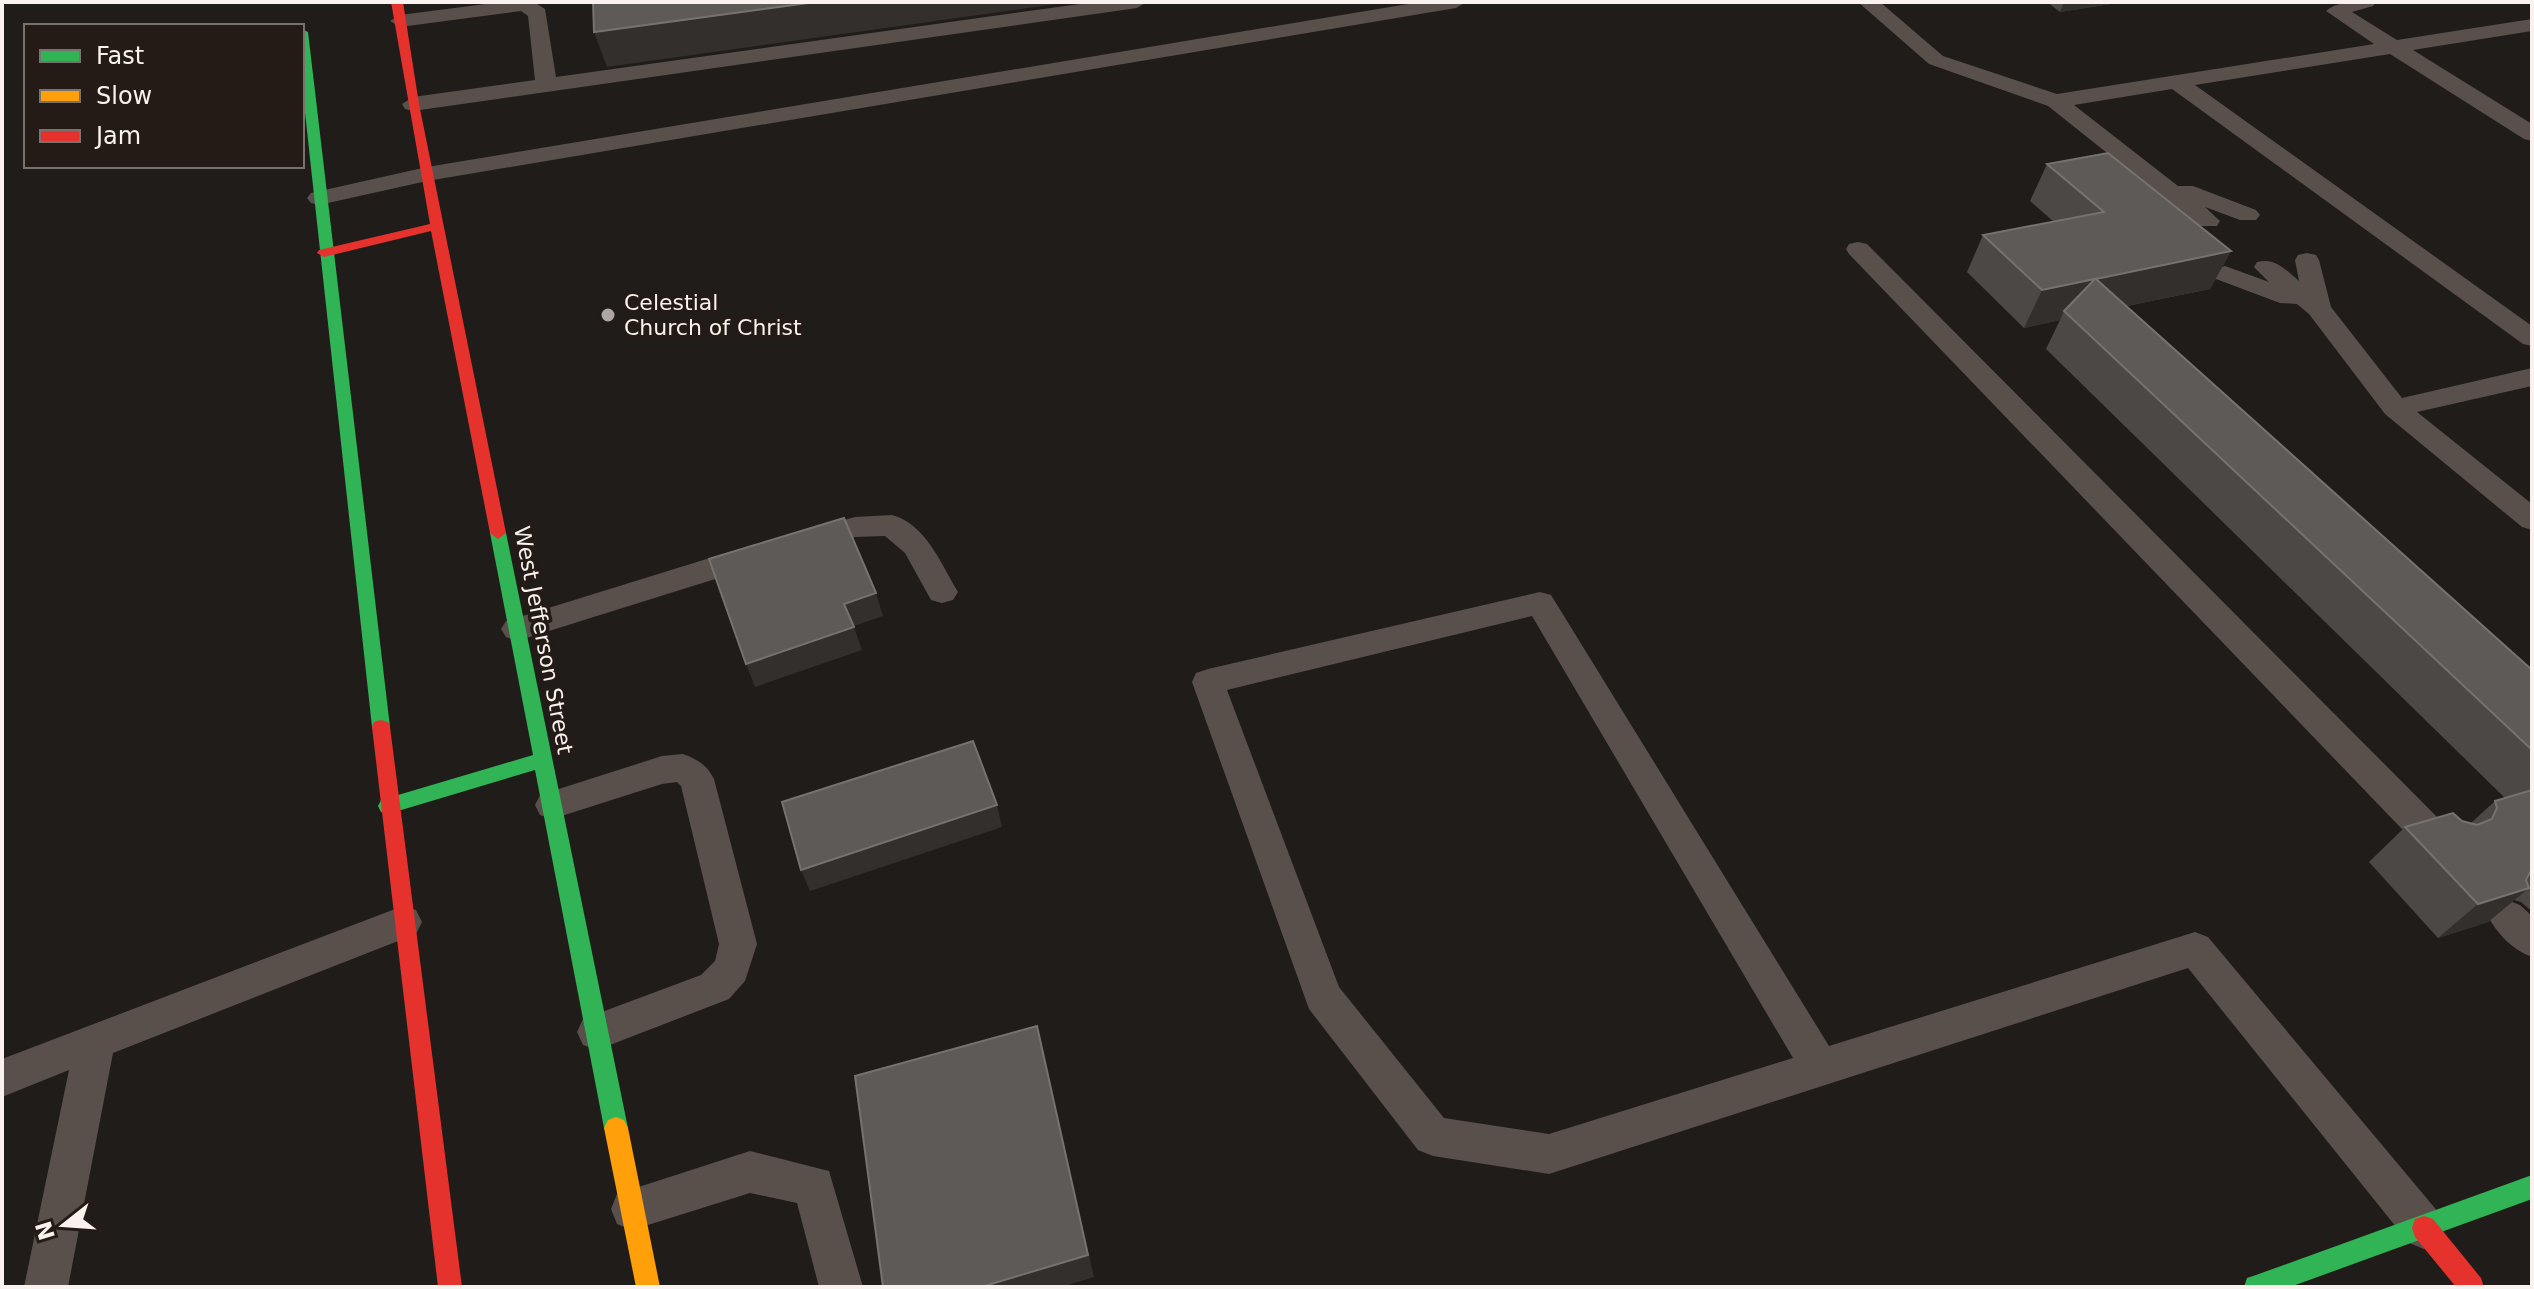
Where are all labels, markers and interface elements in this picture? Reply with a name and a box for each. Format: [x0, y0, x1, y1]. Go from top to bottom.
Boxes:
legend [24, 24, 304, 168]
text: Fast [96, 42, 144, 70]
text: Slow [96, 82, 152, 110]
text: Jam [94, 122, 141, 150]
place label: Celestial Church of Christ [624, 290, 802, 340]
marker: Celestial Church of Christ [599, 306, 617, 324]
street label: West Jefferson Street [509, 524, 578, 756]
north arrow [24, 1185, 104, 1265]
text: N [31, 1218, 60, 1243]

